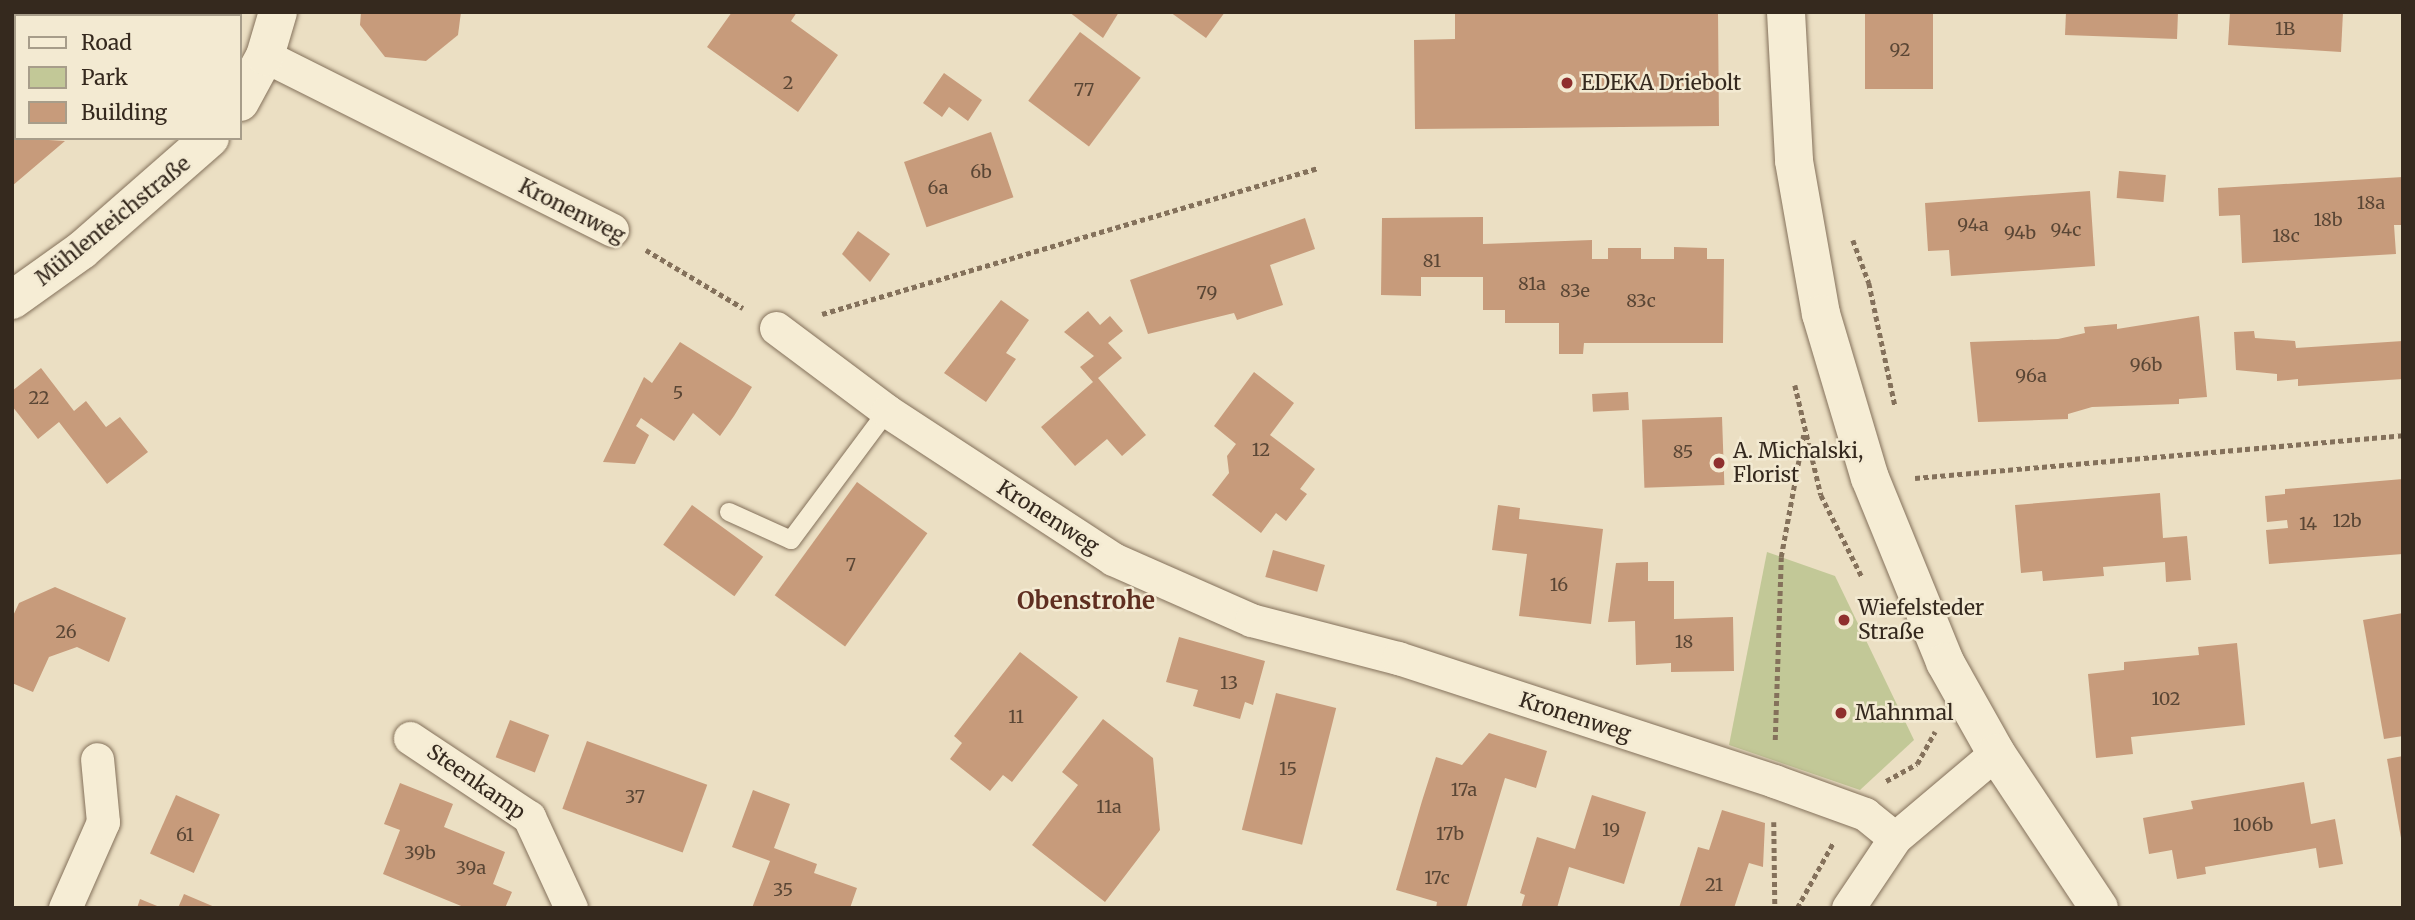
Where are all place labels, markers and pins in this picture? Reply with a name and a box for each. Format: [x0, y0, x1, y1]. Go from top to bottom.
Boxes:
place label: EDEKA Driebolt [1581, 70, 1741, 96]
marker: EDEKA Driebolt [1559, 75, 1575, 91]
place label: A. Michalski, Florist [1733, 438, 1863, 488]
marker: A. Michalski, Florist [1711, 455, 1727, 471]
place label: Wiefelsteder Straße [1858, 595, 1984, 645]
marker: Wiefelsteder Straße [1836, 612, 1852, 628]
place label: Mahnmal [1855, 700, 1954, 726]
marker: Mahnmal [1833, 705, 1849, 721]

